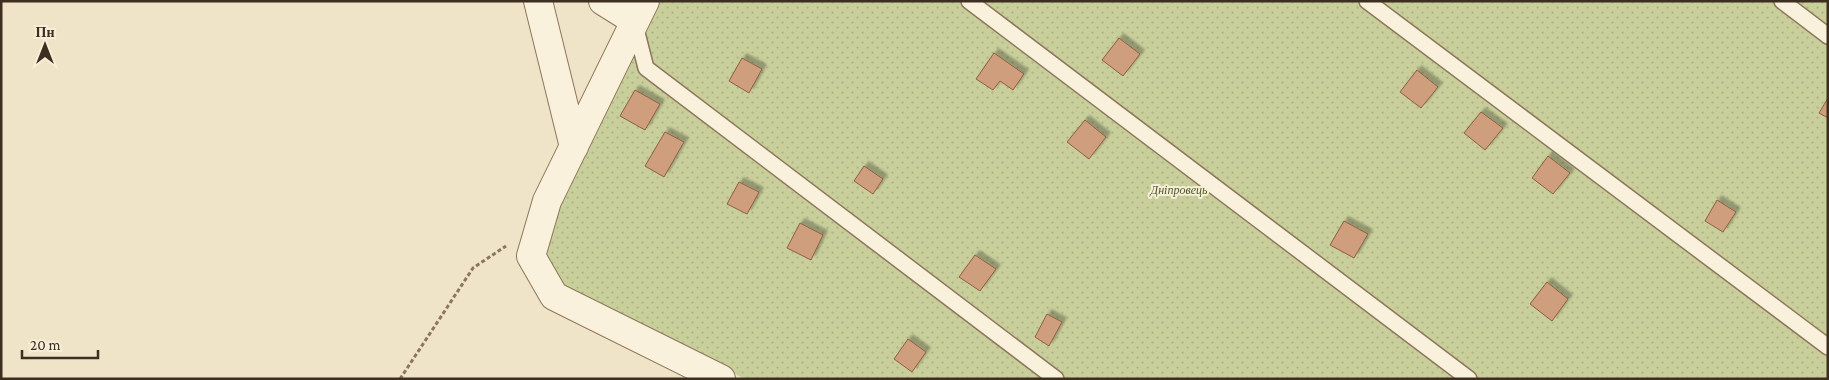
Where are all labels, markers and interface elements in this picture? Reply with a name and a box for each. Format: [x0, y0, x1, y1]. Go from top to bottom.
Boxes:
north arrow [20, 20, 70, 70]
text: Пн [36, 24, 54, 40]
park label: Дніпровець [1150, 183, 1208, 197]
scale bar [22, 328, 99, 360]
text: 20 m [30, 337, 61, 353]

